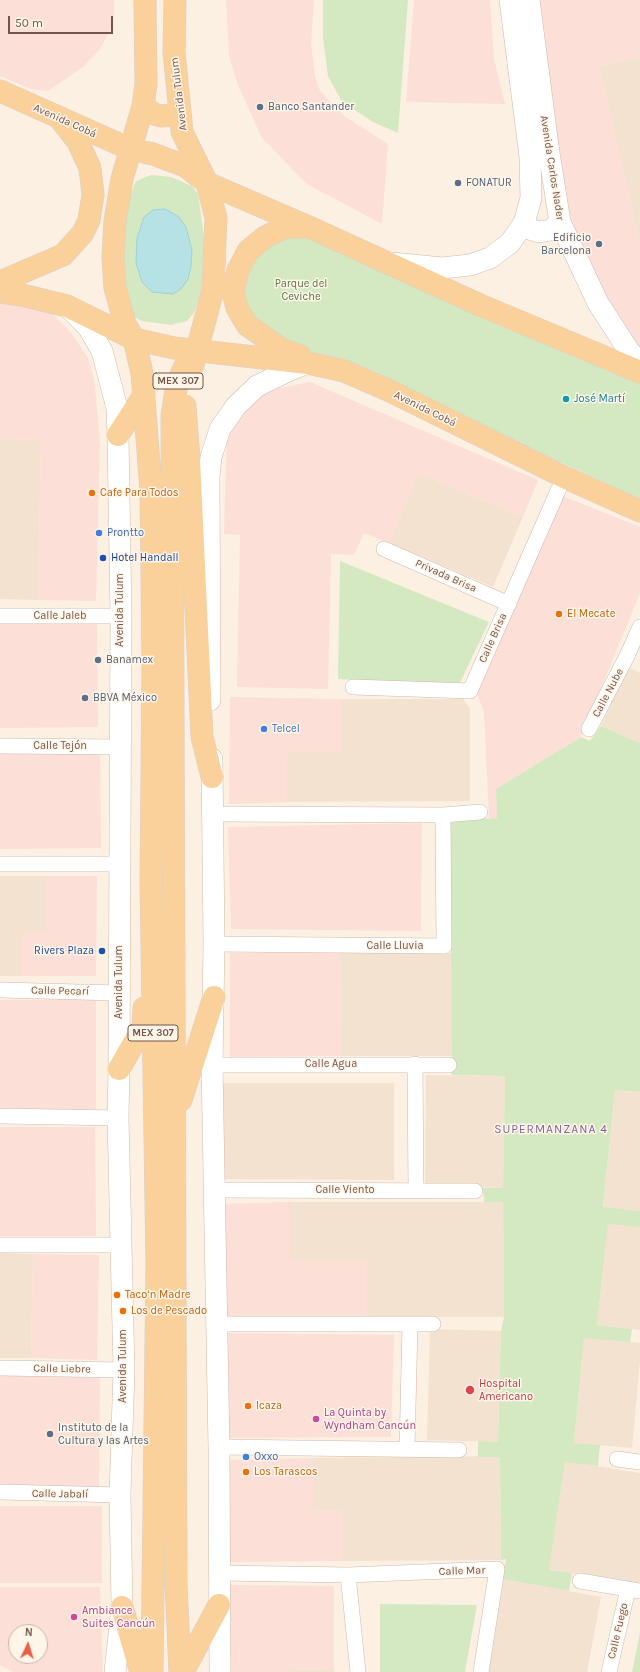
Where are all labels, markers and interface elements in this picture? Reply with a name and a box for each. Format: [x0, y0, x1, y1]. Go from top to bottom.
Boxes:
scale bar [10, 8, 115, 34]
text: 50 m [15, 16, 43, 30]
street label: Avenida Tulum [168, 57, 190, 131]
place label: Banco Santander [268, 100, 354, 114]
street label: Avenida Cobá [31, 101, 99, 141]
marker: Banco Santander [255, 102, 265, 112]
street label: Avenida Carlos Nader [537, 114, 567, 222]
place label: FONATUR [466, 176, 512, 190]
marker: FONATUR [453, 178, 463, 188]
place label: Edificio Barcelona [541, 231, 591, 257]
marker: Edificio Barcelona [594, 239, 604, 249]
park label: Parque del Ceviche [275, 277, 327, 303]
road number: MEX 307 [153, 373, 203, 389]
street label: Avenida Cobá [392, 388, 458, 430]
place label: José Martí [574, 392, 625, 406]
marker: José Martí [561, 394, 571, 404]
place label: Cafe Para Todos [100, 486, 179, 500]
marker: Cafe Para Todos [87, 488, 97, 498]
place label: Prontto [107, 526, 144, 540]
marker: Prontto [94, 528, 104, 538]
place label: Hotel Handall [111, 551, 179, 565]
marker: Hotel Handall [98, 553, 108, 563]
street label: Privada Brisa [413, 557, 479, 595]
street label: Avenida Tulum [113, 573, 127, 647]
place label: El Mecate [567, 607, 615, 621]
street label: Calle Jaleb [34, 609, 86, 623]
marker: El Mecate [554, 609, 564, 619]
street label: Calle Brisa [476, 611, 510, 665]
place label: Banamex [106, 653, 153, 667]
marker: Banamex [93, 655, 103, 665]
street label: Calle Nube [590, 666, 626, 720]
place label: BBVA México [93, 691, 157, 705]
marker: BBVA México [80, 693, 90, 703]
place label: Telcel [272, 722, 300, 736]
marker: Telcel [259, 724, 269, 734]
street label: Calle Tejón [33, 739, 87, 753]
street label: Calle Lluvia [367, 939, 423, 953]
place label: Rivers Plaza [34, 944, 94, 958]
street label: Avenida Tulum [112, 945, 126, 1019]
marker: Rivers Plaza [97, 946, 107, 956]
street label: Calle Pecarí [31, 984, 89, 998]
road number: MEX 307 [128, 1025, 178, 1041]
street label: Calle Agua [305, 1057, 357, 1071]
district label: SUPERMANZANA 4 [494, 1123, 608, 1137]
street label: Calle Viento [315, 1183, 375, 1197]
place label: Taco‘n Madre [125, 1288, 190, 1302]
marker: Taco‘n Madre [112, 1290, 122, 1300]
place label: Los de Pescado [131, 1304, 207, 1318]
marker: Los de Pescado [118, 1306, 128, 1316]
street label: Avenida Tulum [116, 1329, 130, 1403]
street label: Calle Liebre [33, 1362, 91, 1376]
place label: Hospital Americano [479, 1377, 533, 1403]
marker: Hospital Americano [464, 1384, 476, 1396]
place label: Icaza [256, 1399, 282, 1413]
marker: Icaza [243, 1401, 253, 1411]
place label: La Quinta by Wyndham Cancún [324, 1406, 416, 1432]
marker: La Quinta by Wyndham Cancún [311, 1414, 321, 1424]
place label: Instituto de la Cultura y las Artes [58, 1421, 149, 1447]
marker: Instituto de la Cultura y las Artes [45, 1429, 55, 1439]
place label: Oxxo [254, 1450, 278, 1464]
marker: Oxxo [241, 1452, 251, 1462]
place label: Los Tarascos [254, 1465, 317, 1479]
marker: Los Tarascos [241, 1467, 251, 1477]
street label: Calle Jabalí [32, 1487, 88, 1501]
street label: Calle Mar [438, 1564, 486, 1578]
street label: Calle Fuego [605, 1602, 631, 1660]
place label: Ambiance Suites Cancún [82, 1604, 155, 1630]
marker: Ambiance Suites Cancún [69, 1612, 79, 1622]
north arrow [8, 1624, 48, 1664]
text: N [24, 1626, 33, 1639]

